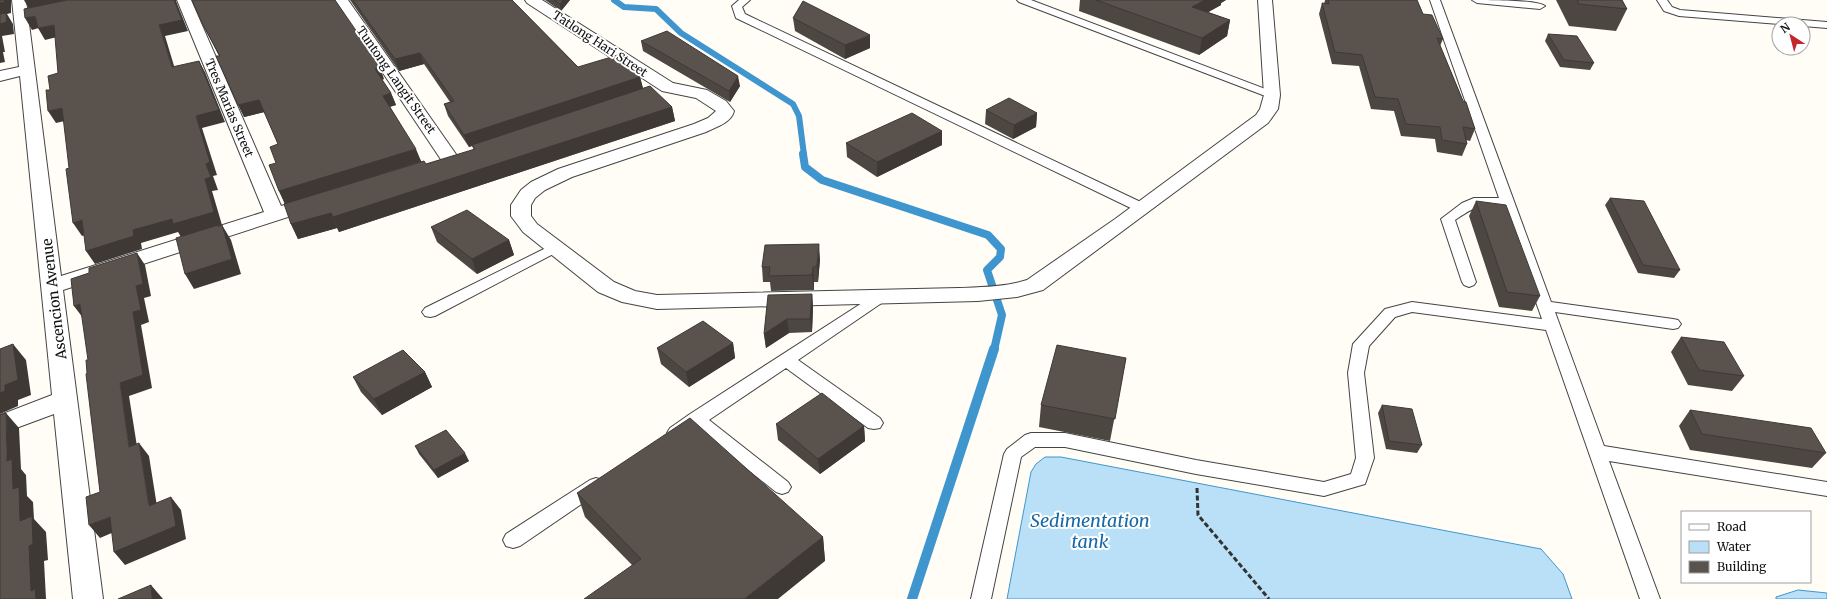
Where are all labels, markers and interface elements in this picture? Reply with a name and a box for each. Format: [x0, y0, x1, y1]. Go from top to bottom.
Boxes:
street label: Tatlong Hari Street [550, 7, 651, 80]
north arrow [1771, 16, 1811, 56]
text: N [1777, 20, 1793, 36]
street label: Tuntong Langit Street [354, 23, 439, 137]
street label: Tres Marias Street [202, 56, 257, 160]
street label: Ascencion Avenue [38, 238, 70, 361]
water label: Sedimentation tank [1030, 509, 1150, 553]
legend [1681, 511, 1811, 583]
text: Road [1717, 519, 1746, 534]
text: Water [1716, 539, 1752, 554]
text: Building [1717, 559, 1767, 574]

